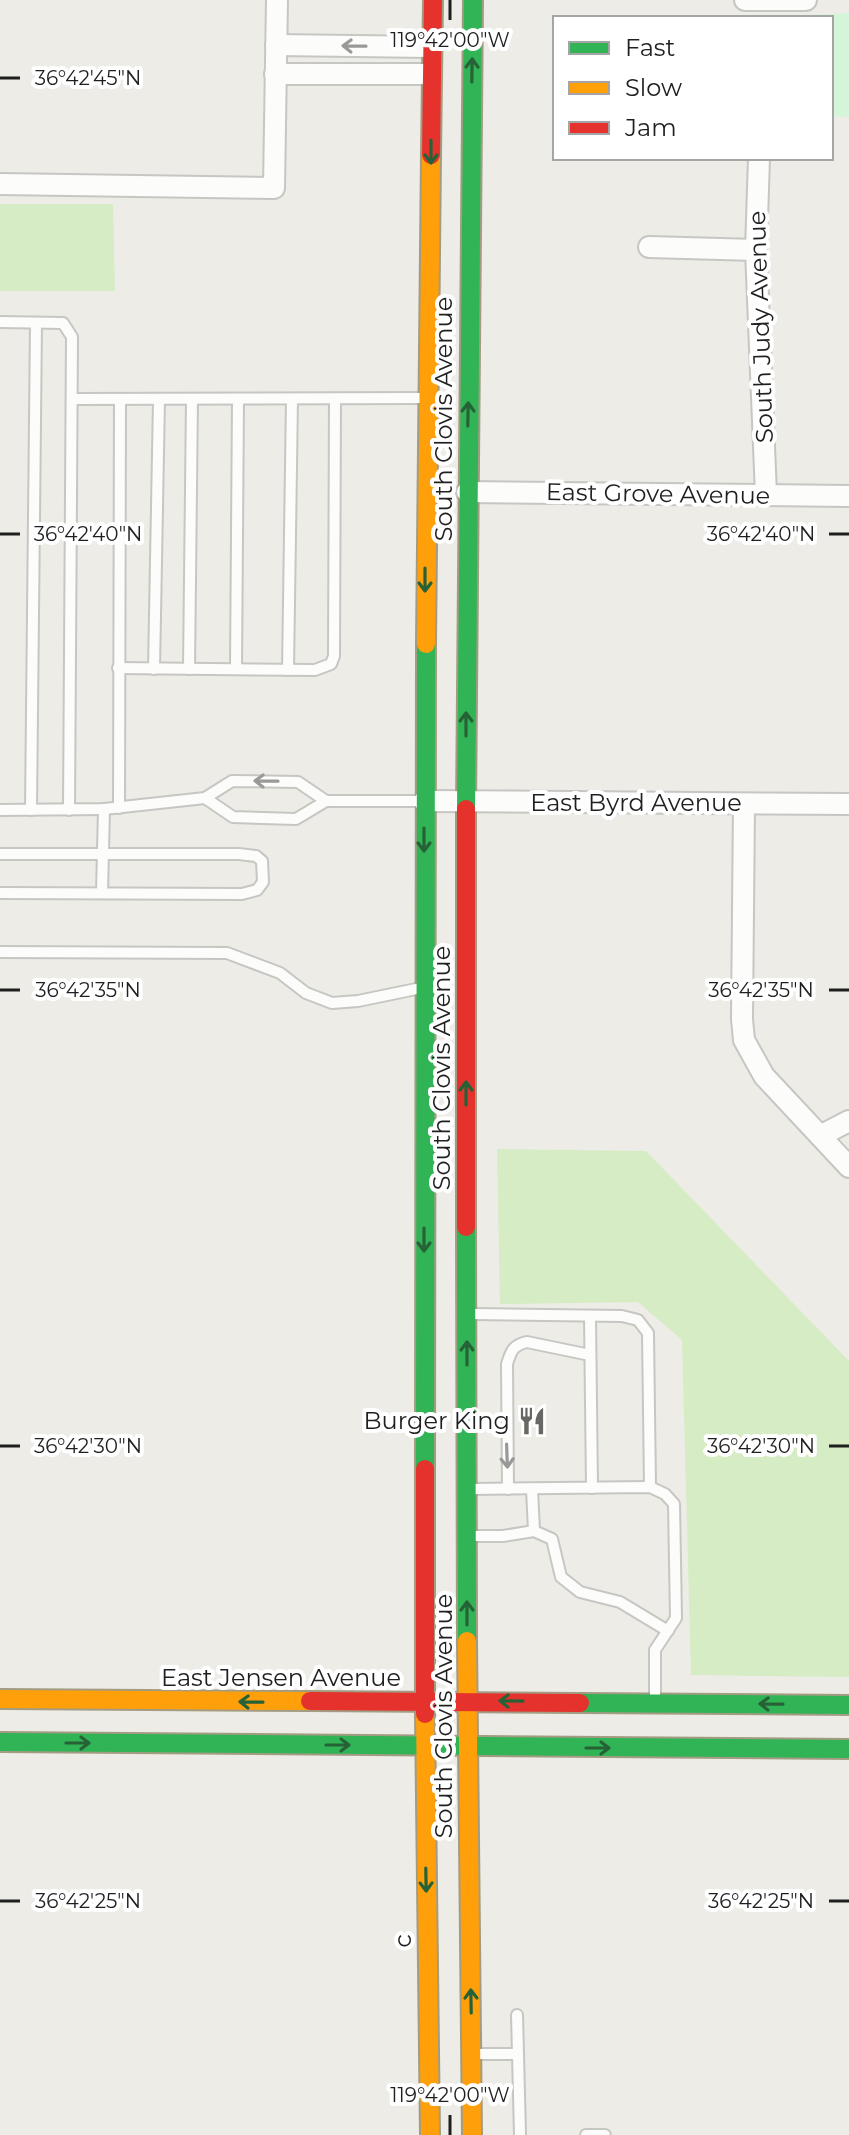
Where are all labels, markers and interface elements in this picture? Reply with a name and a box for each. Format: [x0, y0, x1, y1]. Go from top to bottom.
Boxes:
legend [553, 16, 833, 160]
text: 119°42'00"W [390, 28, 510, 52]
text: Fast [625, 33, 676, 62]
one-way arrow [341, 38, 368, 54]
one-way arrow [464, 57, 480, 84]
text: 36°42'45"N [35, 66, 141, 90]
text: Slow [625, 73, 682, 102]
text: Jam [624, 113, 677, 142]
one-way arrow [423, 138, 439, 165]
street label: South Judy Avenue [742, 210, 779, 444]
street label: South Clovis Avenue [429, 297, 458, 541]
one-way arrow [460, 401, 476, 428]
street label: East Grove Avenue [546, 477, 770, 510]
text: 36°42'40"N [34, 522, 142, 546]
text: 36°42'40"N [707, 522, 815, 546]
one-way arrow [417, 566, 433, 593]
one-way arrow [458, 711, 474, 738]
one-way arrow [253, 773, 280, 789]
street label: East Byrd Avenue [530, 788, 742, 817]
one-way arrow [416, 826, 432, 853]
street label: South Clovis Avenue [427, 946, 456, 1190]
text: 36°42'35"N [35, 978, 141, 1002]
text: 36°42'35"N [708, 978, 814, 1002]
one-way arrow [458, 1080, 474, 1107]
one-way arrow [416, 1226, 432, 1253]
one-way arrow [459, 1340, 475, 1367]
place label: Burger King [363, 1406, 510, 1435]
restaurant icon: Burger King [517, 1406, 547, 1436]
text: 36°42'30"N [34, 1434, 142, 1458]
text: 36°42'30"N [707, 1434, 815, 1458]
one-way arrow [500, 1442, 515, 1469]
street label: South Clovis Avenue [429, 1594, 458, 1838]
one-way arrow [459, 1600, 475, 1627]
street label: East Jensen Avenue [161, 1663, 401, 1692]
one-way arrow [498, 1693, 525, 1709]
one-way arrow [238, 1694, 265, 1710]
one-way arrow [758, 1696, 785, 1712]
one-way arrow [64, 1735, 91, 1751]
one-way arrow [324, 1737, 351, 1753]
one-way arrow [584, 1740, 611, 1756]
one-way arrow [419, 1866, 434, 1893]
text: 36°42'25"N [35, 1889, 141, 1913]
text: 36°42'25"N [708, 1889, 814, 1913]
street label: c [388, 1934, 417, 1948]
one-way arrow [463, 1988, 479, 2015]
text: 119°42'00"W [390, 2083, 510, 2107]

